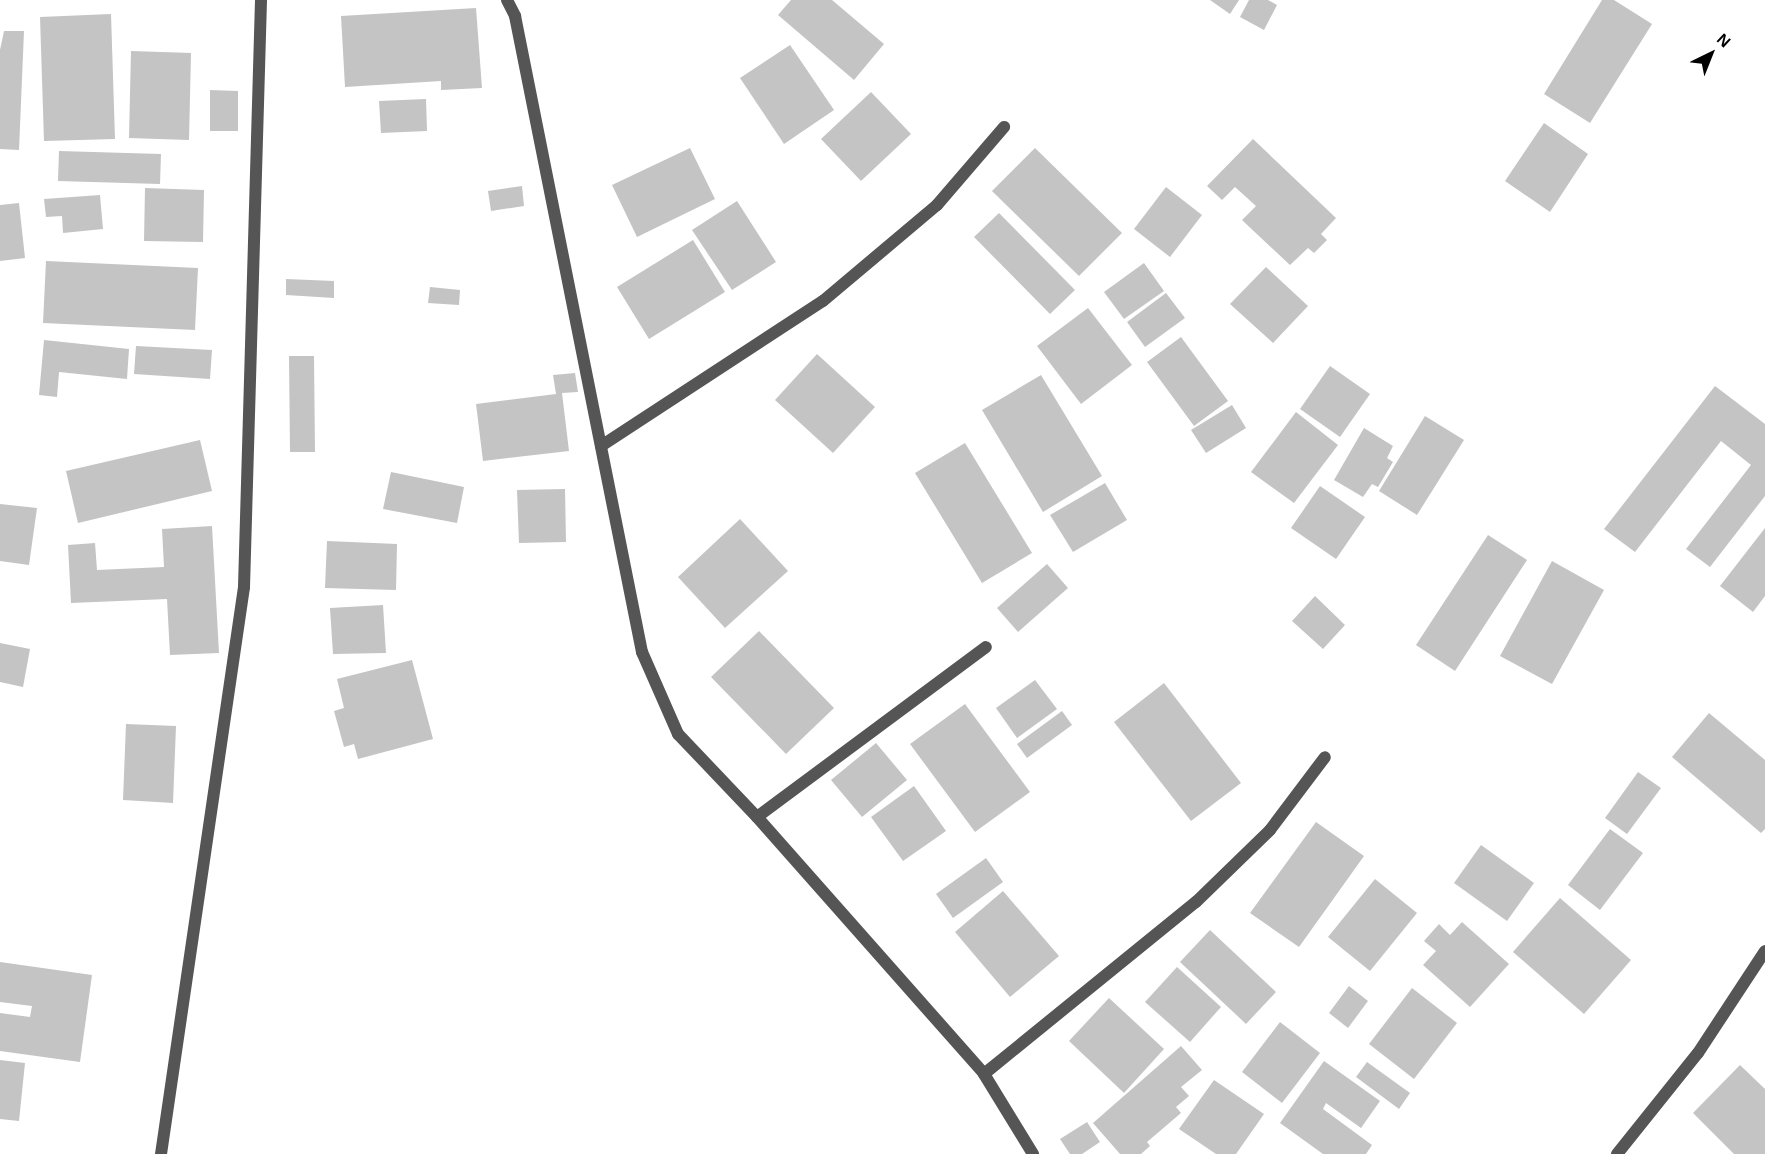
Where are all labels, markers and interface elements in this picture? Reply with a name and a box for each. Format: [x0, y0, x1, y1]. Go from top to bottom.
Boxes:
north arrow [1681, 24, 1741, 84]
text: N [1714, 30, 1734, 51]

